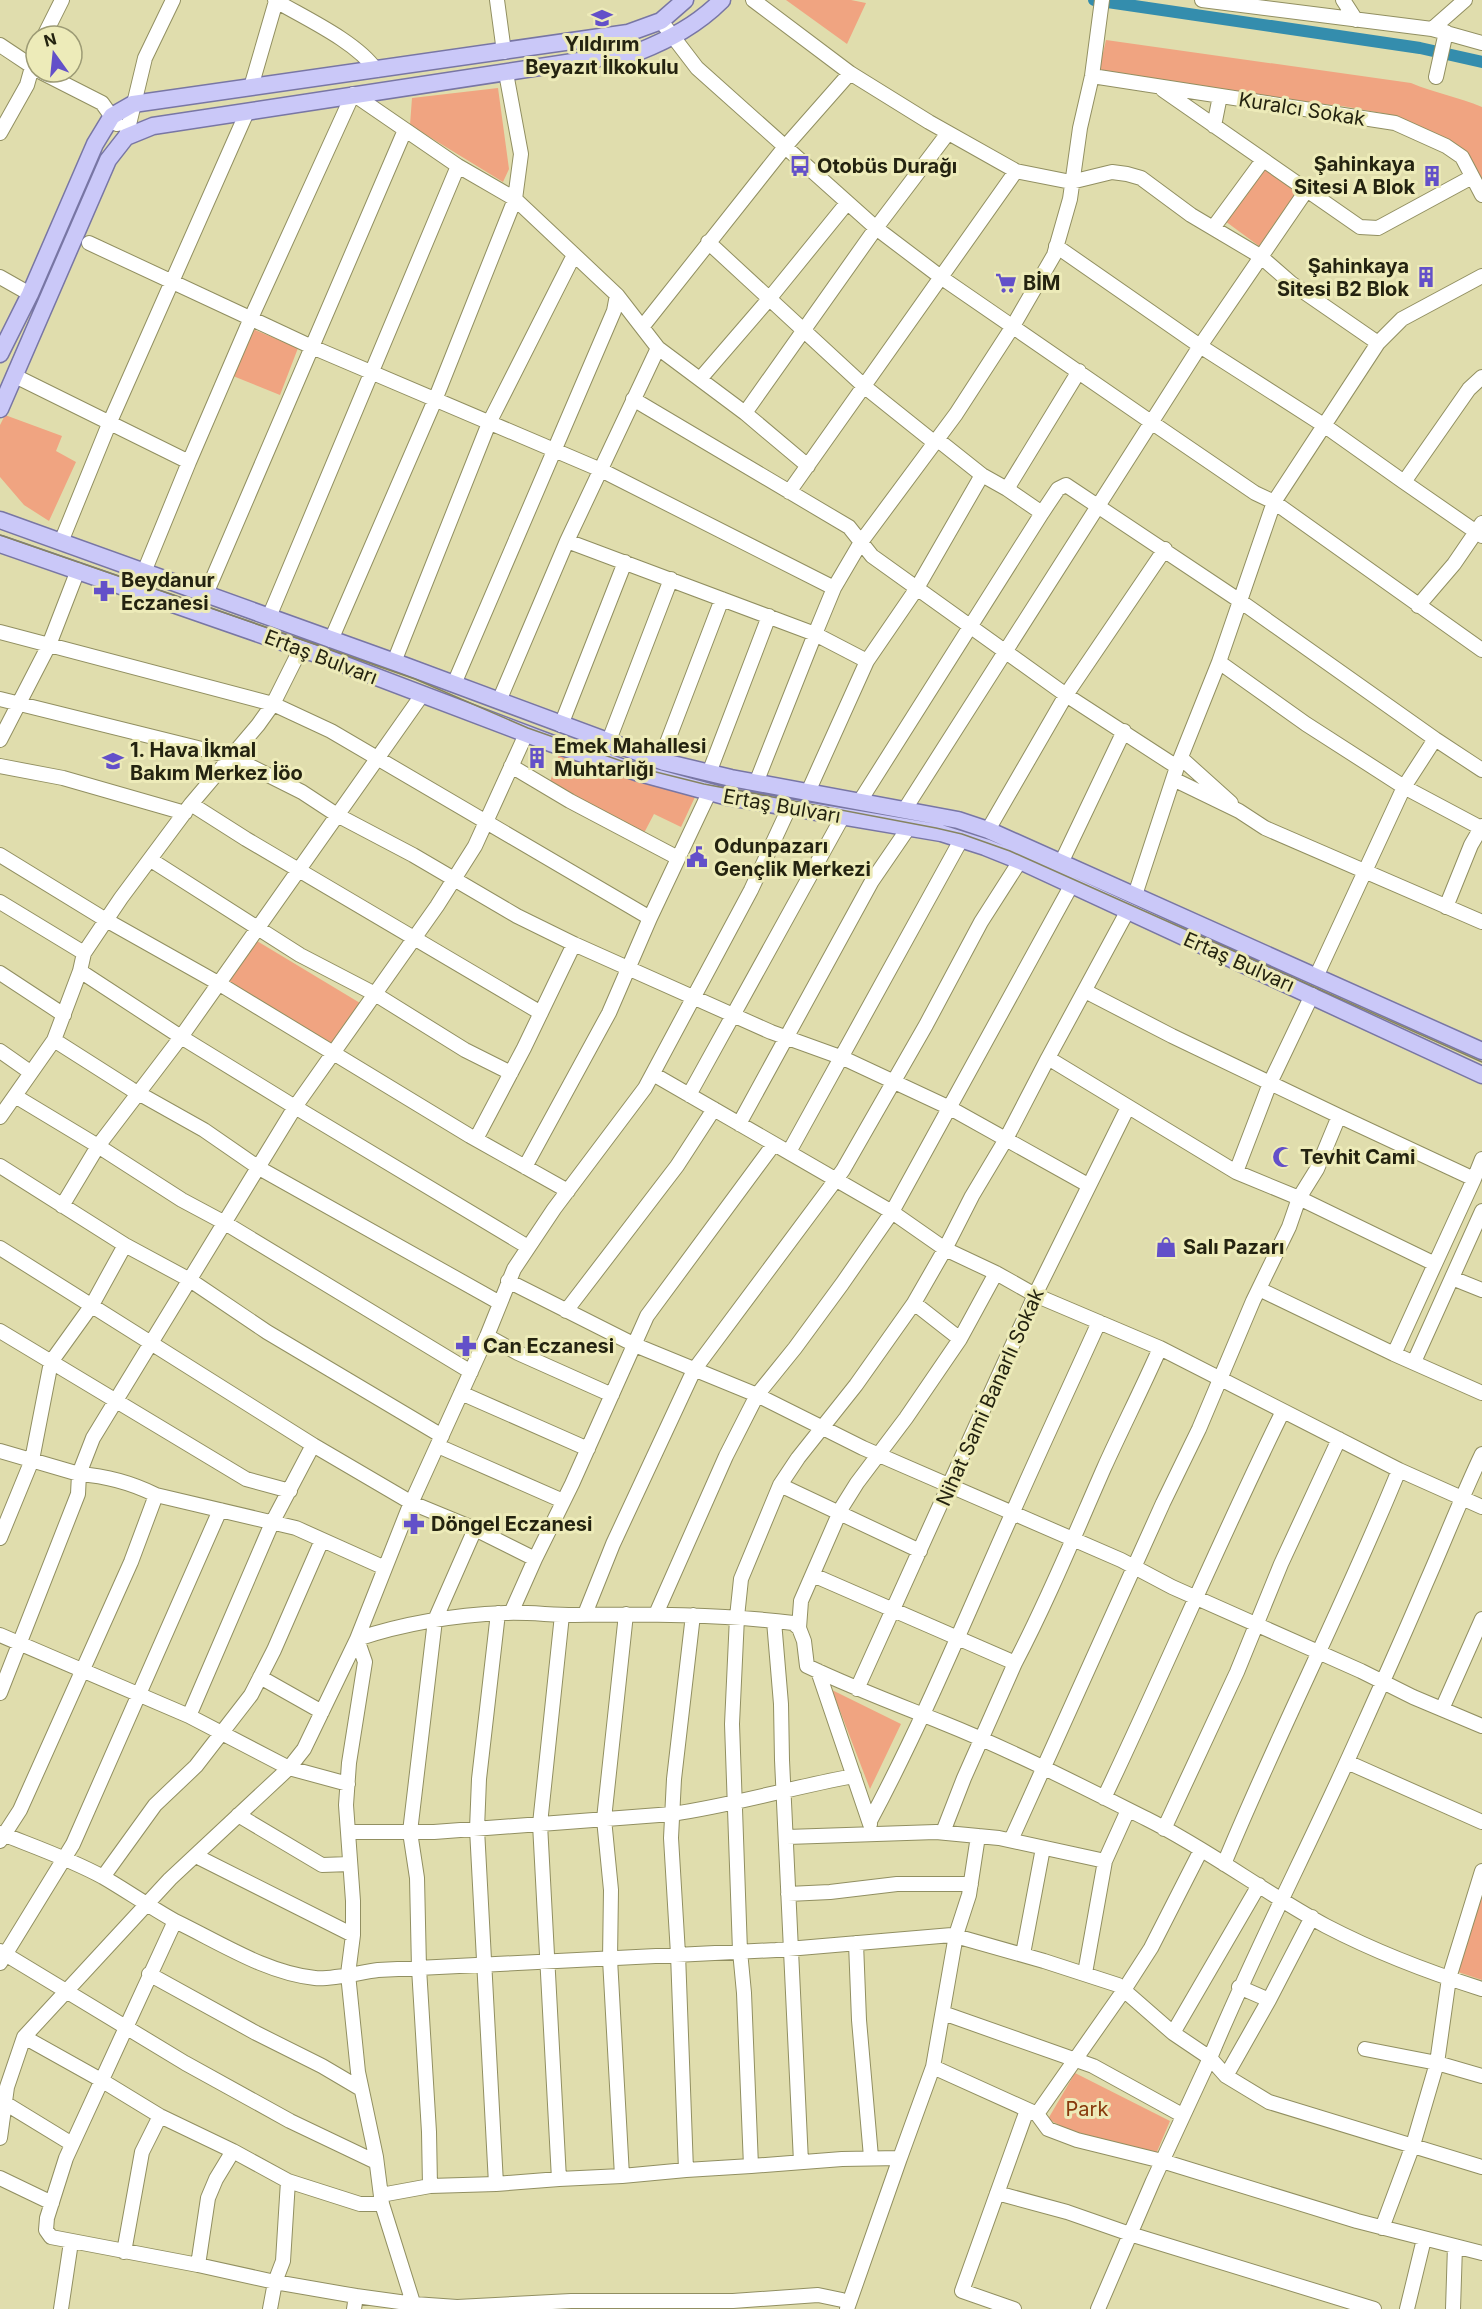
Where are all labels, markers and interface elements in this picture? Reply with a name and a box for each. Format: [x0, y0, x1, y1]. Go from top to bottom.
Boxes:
school or university icon: Yıldırım Beyazıt İlkokulu [590, 6, 614, 30]
north arrow [24, 24, 84, 84]
text: N [42, 28, 59, 51]
place label: Yıldırım Beyazıt İlkokulu [525, 32, 679, 79]
street label: Kuralcı Sokak [1237, 87, 1367, 131]
place label: Şahinkaya Sitesi A Blok [1294, 152, 1415, 199]
bus stop icon: Otobüs Durağı [788, 154, 812, 178]
place label: Otobüs Durağı [817, 154, 957, 178]
building icon: Şahinkaya Sitesi A Blok [1420, 164, 1444, 188]
place label: Şahinkaya Sitesi B2 Blok [1277, 254, 1409, 301]
building icon: Şahinkaya Sitesi B2 Blok [1414, 265, 1438, 289]
supermarket icon: BİM [994, 271, 1018, 295]
place label: BİM [1023, 271, 1060, 295]
place label: Beydanur Eczanesi [121, 568, 215, 615]
pharmacy icon: Beydanur Eczanesi [92, 579, 116, 603]
street label: Ertaş Bulvarı [261, 625, 381, 689]
place label: Emek Mahallesi Muhtarlığı [554, 734, 706, 781]
place label: 1. Hava İkmal Bakım Merkez İöo [130, 738, 303, 785]
building icon: Emek Mahallesi Muhtarlığı [525, 746, 549, 770]
school or university icon: 1. Hava İkmal Bakım Merkez İöo [101, 749, 125, 773]
street label: Ertaş Bulvarı [721, 784, 843, 828]
place label: Odunpazarı Gençlik Merkezi [714, 834, 871, 881]
public building icon: Odunpazarı Gençlik Merkezi [685, 845, 709, 869]
street label: Ertaş Bulvarı [1180, 927, 1298, 997]
mosque icon: Tevhit Cami [1271, 1145, 1295, 1169]
place label: Tevhit Cami [1300, 1145, 1415, 1169]
shop icon: Salı Pazarı [1154, 1235, 1178, 1259]
place label: Salı Pazarı [1183, 1235, 1284, 1259]
street label: Nihat Sami Banarlı Sokak [931, 1284, 1049, 1510]
pharmacy icon: Can Eczanesi [454, 1334, 478, 1358]
place label: Can Eczanesi [483, 1334, 614, 1358]
pharmacy icon: Döngel Eczanesi [402, 1512, 426, 1536]
place label: Döngel Eczanesi [431, 1512, 592, 1536]
park label: Park [1066, 2097, 1108, 2121]

